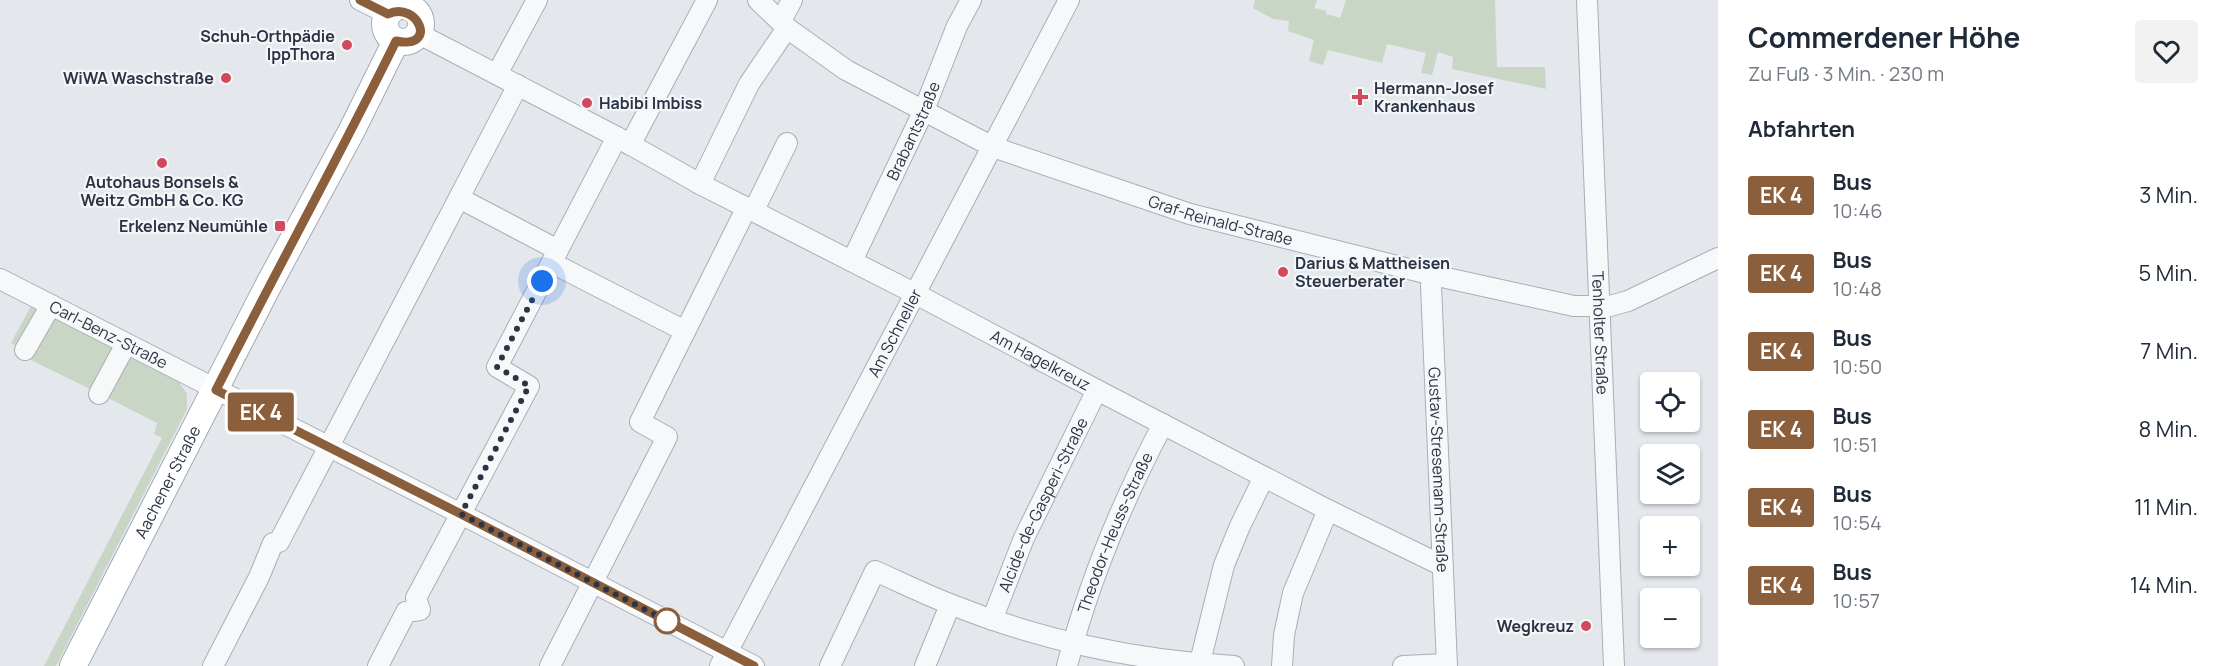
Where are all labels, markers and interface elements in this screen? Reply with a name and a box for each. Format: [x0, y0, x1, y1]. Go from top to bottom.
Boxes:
text: Commerdener Höhe [1748, 18, 2020, 56]
button: heart [2135, 20, 2198, 83]
place label: Schuh-Orthpädie IppThora [200, 25, 335, 65]
marker: Schuh-Orthpädie IppThora [340, 38, 354, 52]
text: Zu Fuß · 3 Min. · 230 m [1748, 60, 1944, 87]
place label: WiWA Waschstraße [63, 67, 214, 89]
marker: WiWA Waschstraße [219, 71, 233, 85]
place label: Hermann-Josef Krankenhaus [1374, 77, 1493, 117]
street label: Brabantstraße [881, 78, 945, 184]
marker: Hermann-Josef Krankenhaus [1351, 88, 1369, 106]
place label: Habibi Imbiss [599, 92, 703, 114]
marker: Habibi Imbiss [580, 96, 594, 110]
text: Abfahrten [1748, 114, 1855, 144]
marker: Autohaus Bonsels & Weitz GmbH & Co. KG [155, 156, 169, 170]
text: Bus [1832, 167, 1872, 197]
place label: Autohaus Bonsels & Weitz GmbH & Co. KG [81, 171, 244, 211]
text: 3 Min. [2139, 180, 2198, 210]
text: EK 4 [1760, 181, 1802, 209]
street label: Graf-Reinald-Straße [1145, 190, 1295, 250]
text: 10:46 [1832, 197, 1883, 224]
place label: Erkelenz Neumühle [119, 215, 268, 237]
marker: Erkelenz Neumühle [273, 219, 287, 233]
text: Bus [1832, 245, 1872, 275]
place label: Darius & Mattheisen Steuerberater [1295, 252, 1450, 292]
text: 5 Min. [2139, 258, 2198, 288]
text: EK 4 [1760, 259, 1802, 287]
marker: Darius & Mattheisen Steuerberater [1276, 265, 1290, 279]
your location [527, 266, 557, 296]
street label: Tenholter Straße [1587, 271, 1614, 395]
text: 10:48 [1832, 275, 1882, 302]
street label: Am Schneller [862, 285, 927, 381]
street label: Carl-Benz-Straße [46, 295, 172, 374]
text: Bus [1832, 323, 1872, 353]
street label: Am Hagelkreuz [987, 325, 1094, 396]
text: 7 Min. [2140, 336, 2198, 366]
text: EK 4 [1760, 337, 1802, 365]
text: 10:50 [1832, 353, 1882, 380]
street label: Gustav-Stresemann-Straße [1423, 366, 1454, 573]
map controls [1640, 372, 1700, 648]
button: locate [1640, 372, 1700, 432]
line badge: EK 4 [219, 392, 303, 432]
text: EK 4 [240, 398, 282, 426]
text: Bus [1832, 401, 1872, 431]
street label: Alcide-de-Gasperi-Straße [993, 414, 1093, 595]
text: 8 Min. [2139, 414, 2198, 444]
text: EK 4 [1760, 415, 1802, 443]
street label: Aachener Straße [129, 422, 206, 542]
text: 10:51 [1832, 431, 1878, 458]
button: layers [1640, 444, 1700, 504]
street label: Theodor-Heuss-Straße [1072, 448, 1158, 616]
text: Bus [1832, 479, 1872, 509]
text: 11 Min. [2134, 492, 2198, 522]
text: EK 4 [1760, 493, 1802, 521]
text: 10:54 [1832, 509, 1882, 536]
button: + [1640, 516, 1700, 576]
text: Bus [1832, 557, 1872, 587]
text: 14 Min. [2130, 570, 2198, 600]
text: EK 4 [1760, 571, 1802, 599]
text: 10:57 [1832, 587, 1880, 614]
button: − [1640, 588, 1700, 648]
unlabelled marker [654, 608, 680, 634]
place label: Wegkreuz [1497, 615, 1574, 637]
marker: Wegkreuz [1579, 619, 1593, 633]

